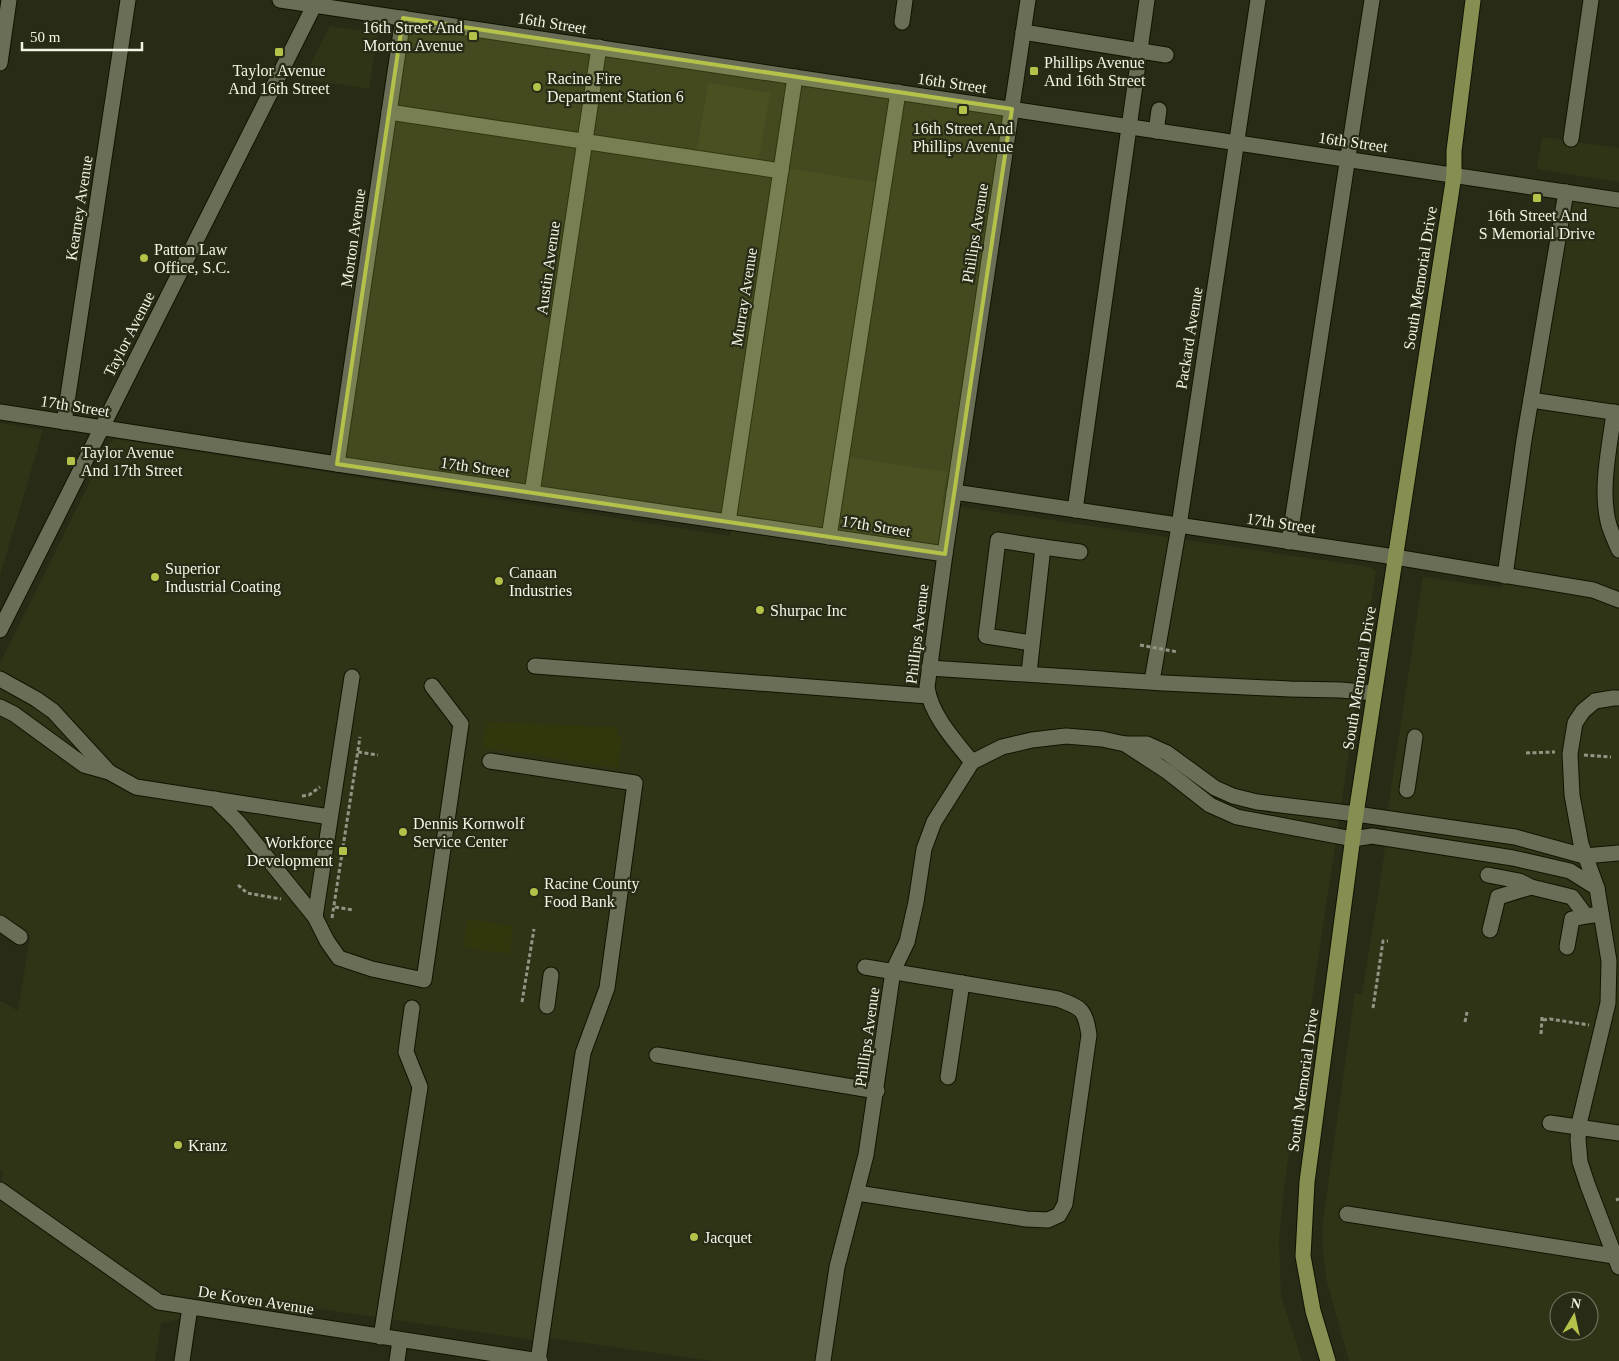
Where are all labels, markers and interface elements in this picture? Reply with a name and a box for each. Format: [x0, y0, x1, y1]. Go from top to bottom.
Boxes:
street label: 16th Street [516, 9, 588, 37]
place label: 16th Street And Morton Avenue [363, 19, 463, 54]
scale bar [22, 20, 142, 52]
text: 50 m [30, 29, 61, 45]
marker: 16th Street And Morton Avenue [467, 30, 479, 42]
marker: Taylor Avenue And 16th Street [273, 46, 285, 58]
place label: Phillips Avenue And 16th Street [1044, 54, 1146, 89]
place label: Taylor Avenue And 16th Street [228, 62, 330, 97]
marker: Phillips Avenue And 16th Street [1028, 65, 1040, 77]
place label: Racine Fire Department Station 6 [547, 70, 684, 106]
street label: 16th Street [916, 70, 988, 96]
marker: Racine Fire Department Station 6 [531, 81, 543, 93]
marker: 16th Street And Phillips Avenue [957, 104, 969, 116]
place label: 16th Street And Phillips Avenue [913, 120, 1013, 156]
street label: 16th Street [1317, 129, 1389, 155]
street label: Kearney Avenue [62, 154, 97, 262]
street label: Phillips Avenue [959, 182, 992, 284]
street label: Morton Avenue [338, 187, 368, 289]
marker: 16th Street And S Memorial Drive [1531, 192, 1543, 204]
street label: South Memorial Drive [1400, 205, 1440, 351]
place label: 16th Street And S Memorial Drive [1479, 207, 1595, 242]
street label: Austin Avenue [533, 220, 563, 316]
place label: Patton Law Office, S.C. [154, 241, 230, 276]
street label: Murray Avenue [728, 246, 761, 348]
marker: Patton Law Office, S.C. [138, 252, 150, 264]
street label: Packard Avenue [1173, 286, 1205, 390]
street label: Taylor Avenue [100, 289, 159, 380]
street label: 17th Street [39, 392, 111, 420]
place label: Taylor Avenue And 17th Street [81, 444, 183, 479]
street label: 17th Street [439, 454, 511, 480]
marker: Taylor Avenue And 17th Street [65, 455, 77, 467]
street label: 17th Street [1245, 510, 1317, 536]
street label: 17th Street [840, 512, 912, 540]
place label: Superior Industrial Coating [165, 560, 281, 596]
place label: Canaan Industries [509, 564, 572, 599]
marker: Superior Industrial Coating [149, 571, 161, 583]
marker: Canaan Industries [493, 575, 505, 587]
street label: Phillips Avenue [902, 583, 933, 685]
place label: Shurpac Inc [770, 602, 847, 620]
marker: Shurpac Inc [754, 604, 766, 616]
street label: South Memorial Drive [1339, 605, 1379, 751]
place label: Dennis Kornwolf Service Center [413, 815, 525, 850]
marker: Dennis Kornwolf Service Center [397, 826, 409, 838]
place label: Workforce Development [247, 834, 334, 870]
marker: Workforce Development [337, 845, 349, 857]
place label: Racine County Food Bank [544, 875, 640, 910]
marker: Racine County Food Bank [528, 886, 540, 898]
street label: Phillips Avenue [852, 986, 883, 1088]
street label: South Memorial Drive [1285, 1007, 1321, 1153]
place label: Kranz [188, 1137, 227, 1154]
marker: Kranz [172, 1139, 184, 1151]
place label: Jacquet [704, 1229, 753, 1247]
marker: Jacquet [688, 1231, 700, 1243]
street label: De Koven Avenue [197, 1282, 315, 1318]
north arrow [1549, 1291, 1599, 1341]
text: N [1570, 1295, 1582, 1312]

